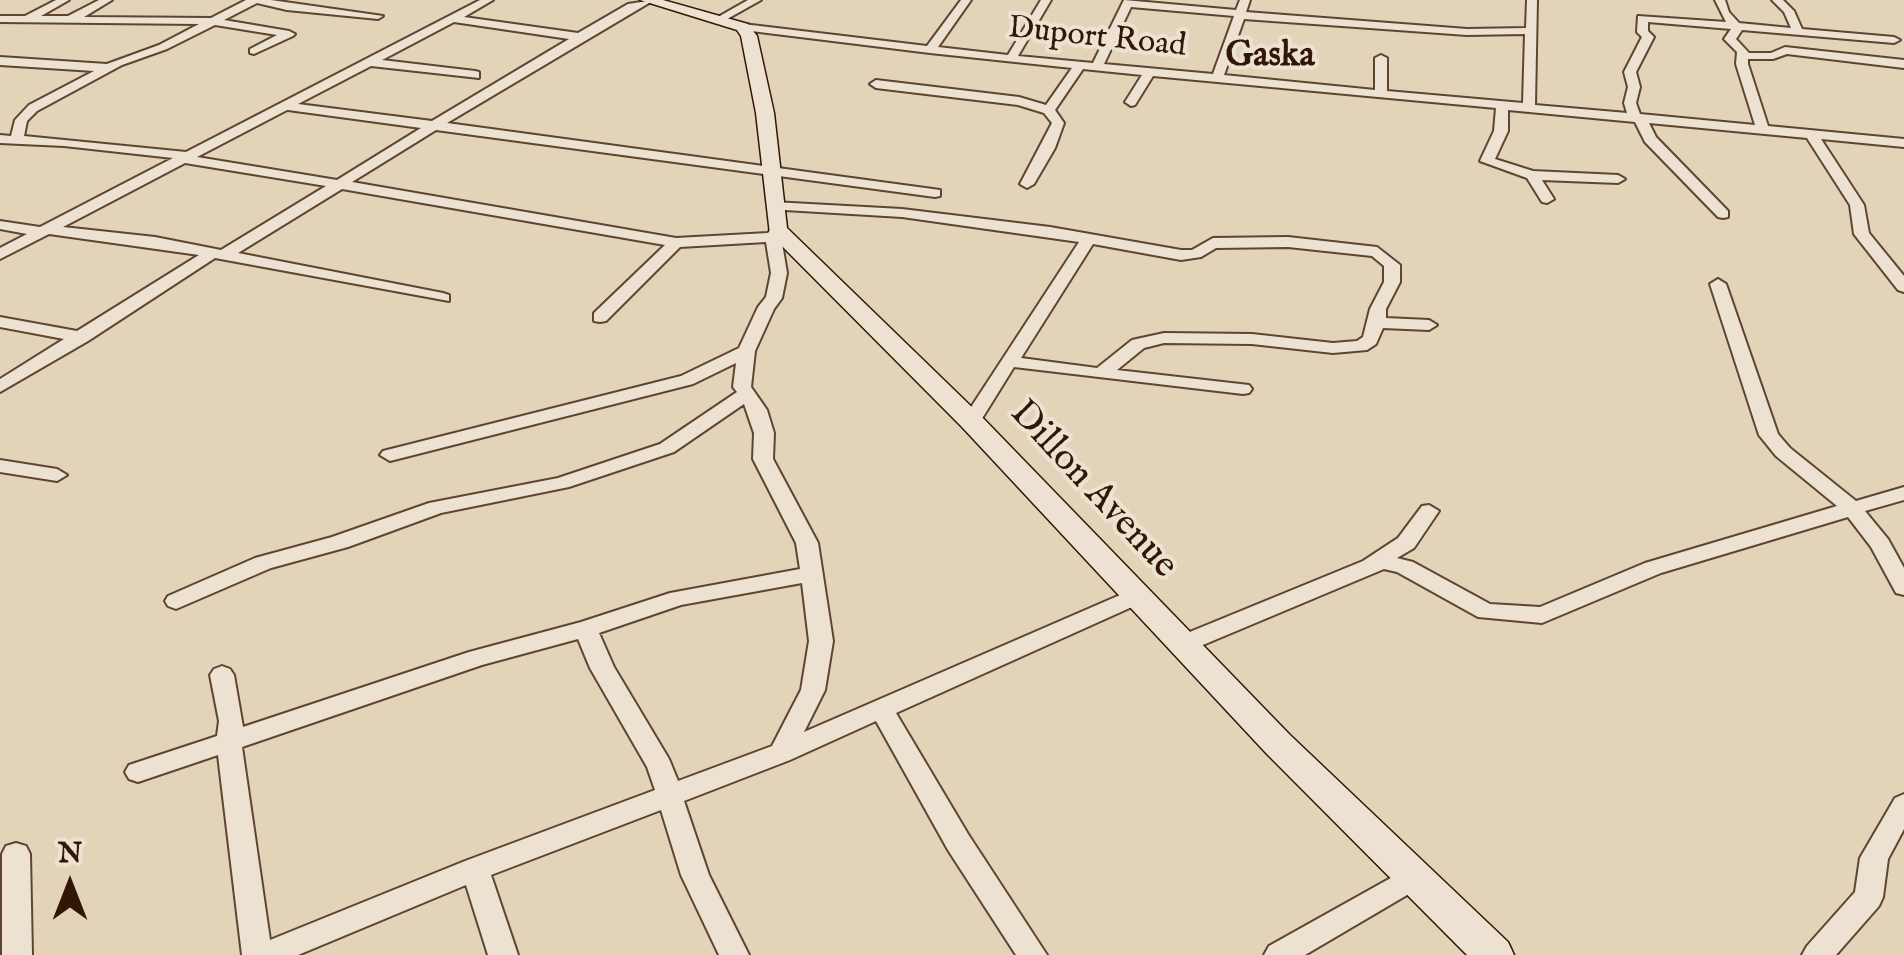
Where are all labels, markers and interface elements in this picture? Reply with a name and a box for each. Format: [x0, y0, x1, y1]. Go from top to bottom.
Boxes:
street label: Duport Road [1006, 11, 1188, 67]
district label: Gaska [1225, 37, 1315, 79]
street label: Dillon Avenue [998, 393, 1186, 589]
north arrow [20, 835, 120, 935]
text: N [58, 837, 82, 872]

